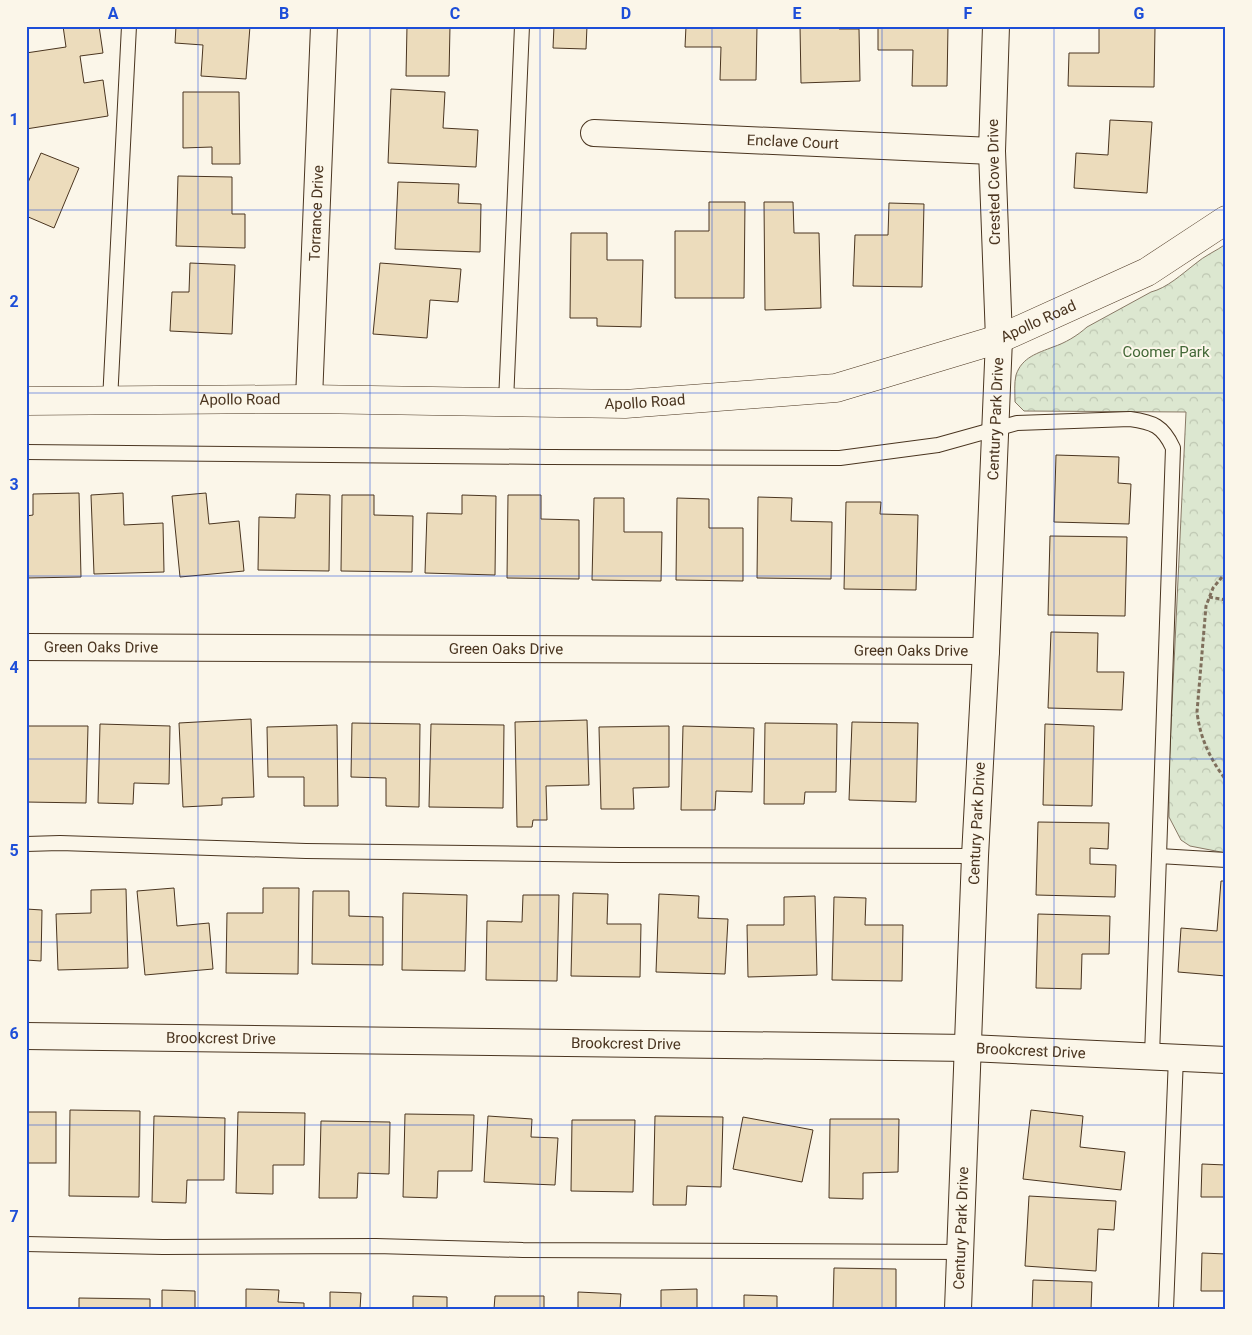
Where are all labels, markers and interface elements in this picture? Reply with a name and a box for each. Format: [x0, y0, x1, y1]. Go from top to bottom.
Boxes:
text: A [108, 4, 119, 23]
text: B [279, 4, 289, 23]
text: C [450, 4, 460, 23]
text: D [621, 4, 631, 23]
text: E [793, 4, 802, 23]
text: F [964, 4, 973, 23]
text: G [1134, 4, 1145, 23]
text: 1 [9, 110, 19, 129]
street label: Crested Cove Drive [984, 119, 1004, 245]
street label: Enclave Court [746, 131, 839, 153]
street label: Torrance Drive [306, 165, 327, 262]
text: 2 [9, 292, 19, 311]
street label: Apollo Road [998, 296, 1079, 346]
park label: Coomer Park [1122, 343, 1210, 361]
street label: Century Park Drive [984, 357, 1007, 481]
street label: Apollo Road [200, 390, 280, 409]
street label: Apollo Road [604, 390, 686, 413]
text: 3 [9, 475, 19, 494]
street label: Green Oaks Drive [44, 638, 158, 657]
street label: Green Oaks Drive [449, 640, 563, 658]
street label: Green Oaks Drive [854, 641, 968, 660]
text: 4 [9, 658, 19, 677]
street label: Century Park Drive [965, 761, 989, 885]
text: 5 [9, 841, 19, 860]
text: 6 [9, 1024, 19, 1043]
street label: Brookcrest Drive [166, 1029, 276, 1048]
street label: Brookcrest Drive [571, 1034, 681, 1053]
street label: Brookcrest Drive [976, 1039, 1086, 1062]
street label: Century Park Drive [950, 1166, 972, 1290]
text: 7 [9, 1207, 19, 1226]

